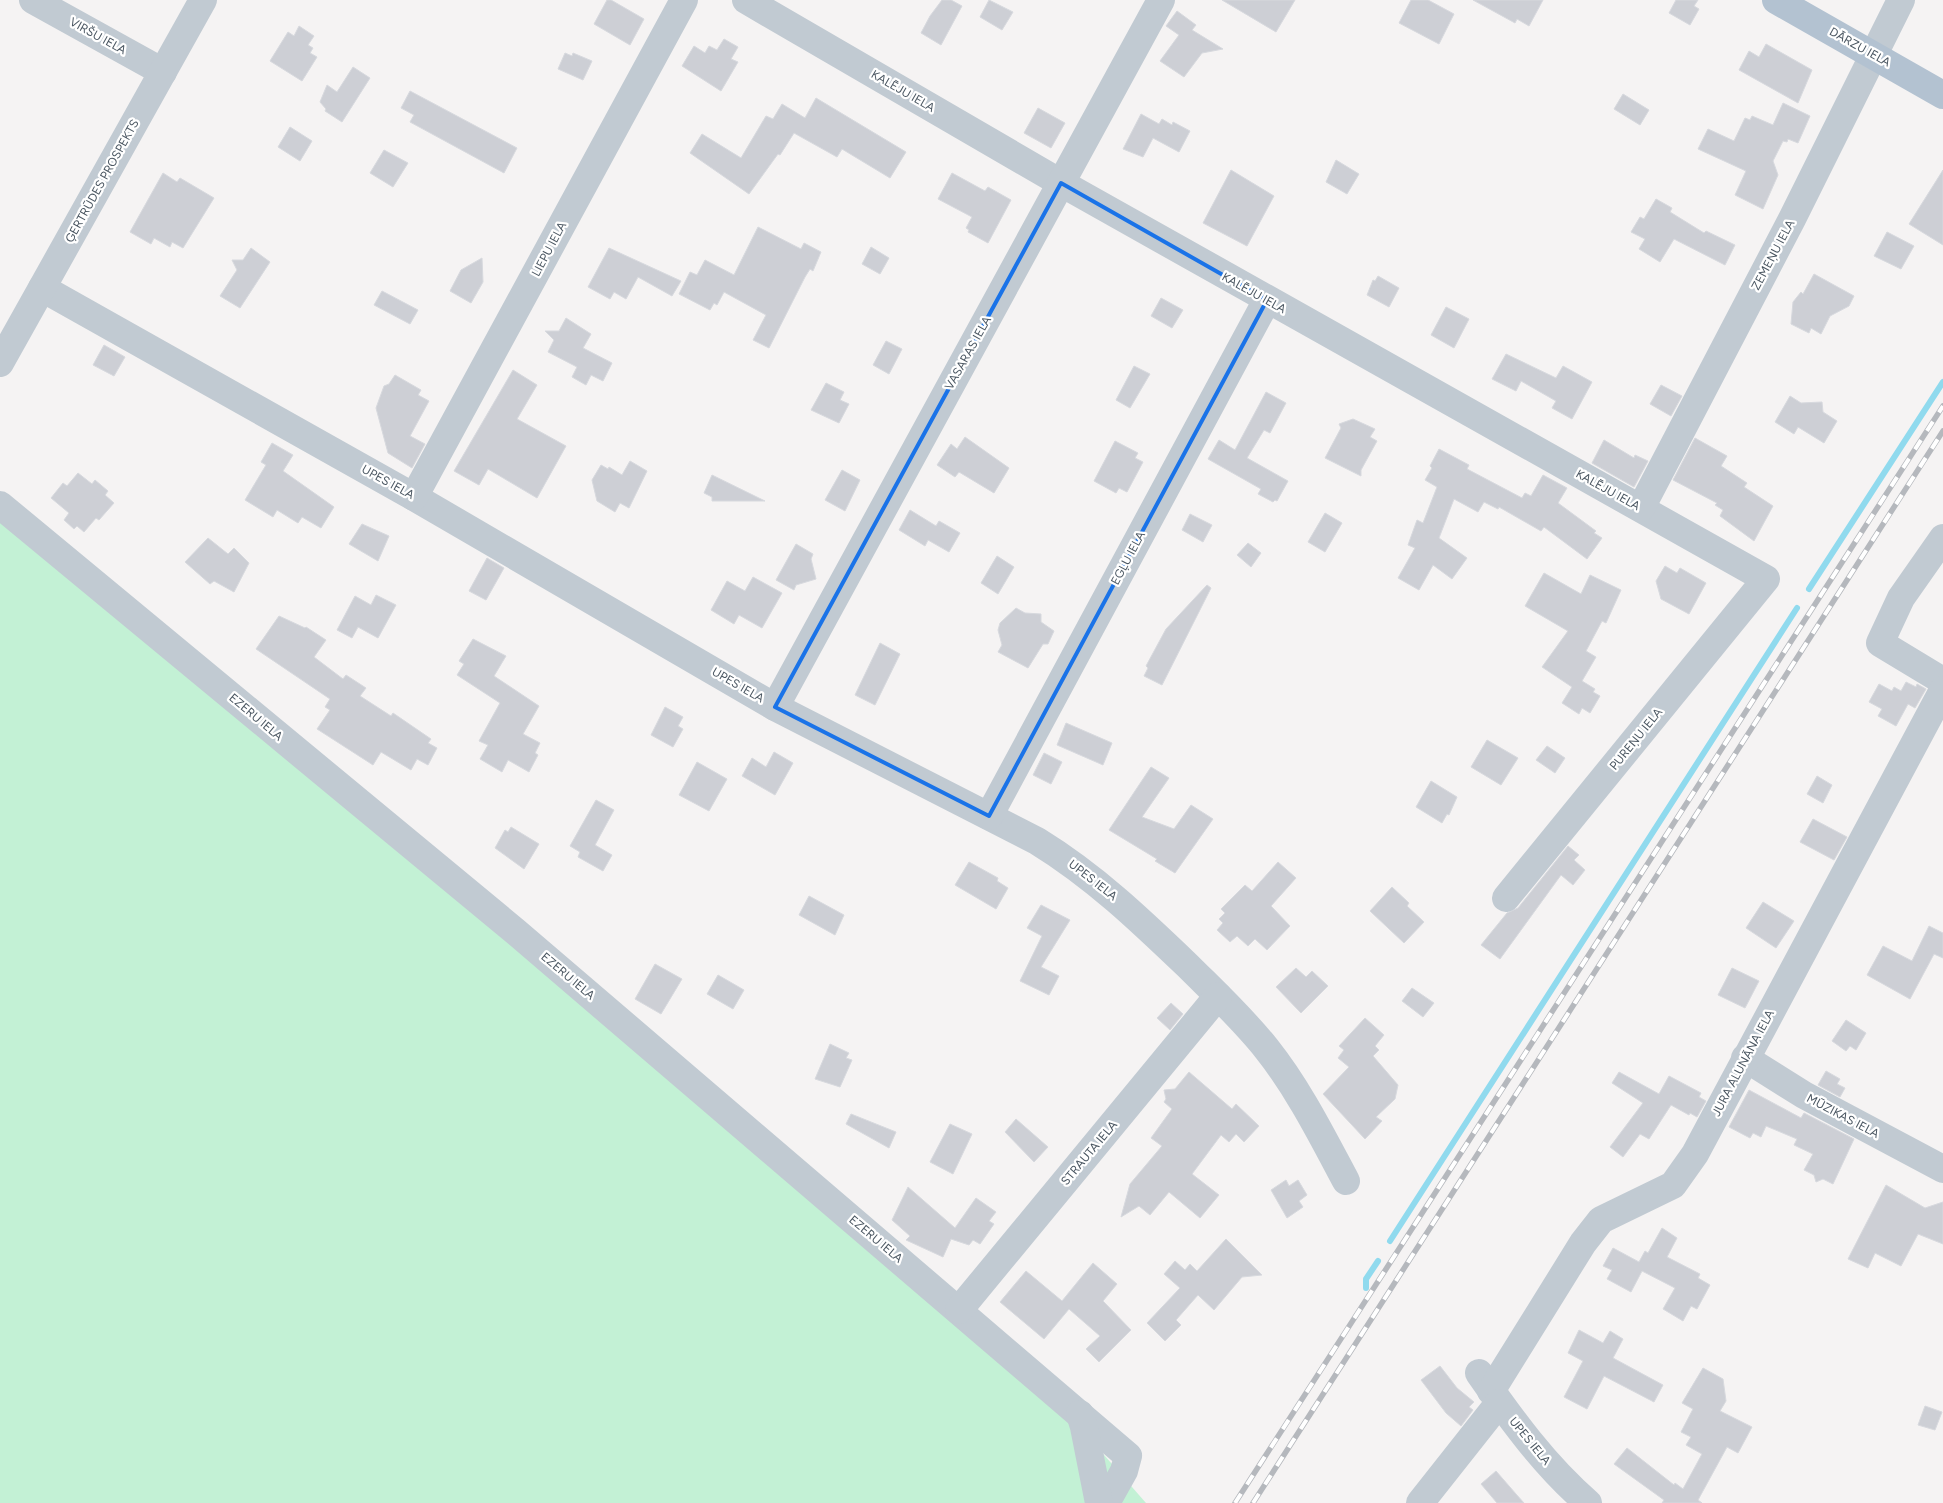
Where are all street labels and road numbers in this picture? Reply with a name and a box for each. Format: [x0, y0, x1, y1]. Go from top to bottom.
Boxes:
street label: VIRŠU IELA [67, 15, 129, 57]
street label: DĀRZU IELA [1827, 24, 1893, 70]
street label: KALĒJU IELA [869, 67, 937, 115]
street label: ĢERTRŪDES PROSPEKTS [62, 117, 142, 245]
street label: ZEMEŅU IELA [1749, 217, 1797, 293]
street label: LIEPU IELA [529, 219, 569, 279]
street label: KALĒJU IELA [1219, 270, 1289, 316]
street label: VASARAS IELA [942, 314, 994, 392]
street label: UPES IELA [359, 462, 417, 502]
street label: KALĒJU IELA [1573, 467, 1643, 513]
street label: EGĻU IELA [1108, 529, 1148, 587]
street label: UPES IELA [710, 665, 766, 705]
street label: EZERU IELA [226, 691, 286, 743]
street label: PUREŅU IELA [1607, 705, 1665, 773]
street label: UPES IELA [1066, 857, 1120, 903]
street label: EZERU IELA [538, 950, 598, 1002]
street label: JURA ALUNĀNA IELA [1709, 1007, 1777, 1119]
street label: MŪZIKAS IELA [1804, 1091, 1882, 1141]
street label: STRAUTA IELA [1058, 1118, 1120, 1188]
street label: EZERU IELA [846, 1213, 906, 1265]
street label: UPES IELA [1506, 1414, 1554, 1468]

